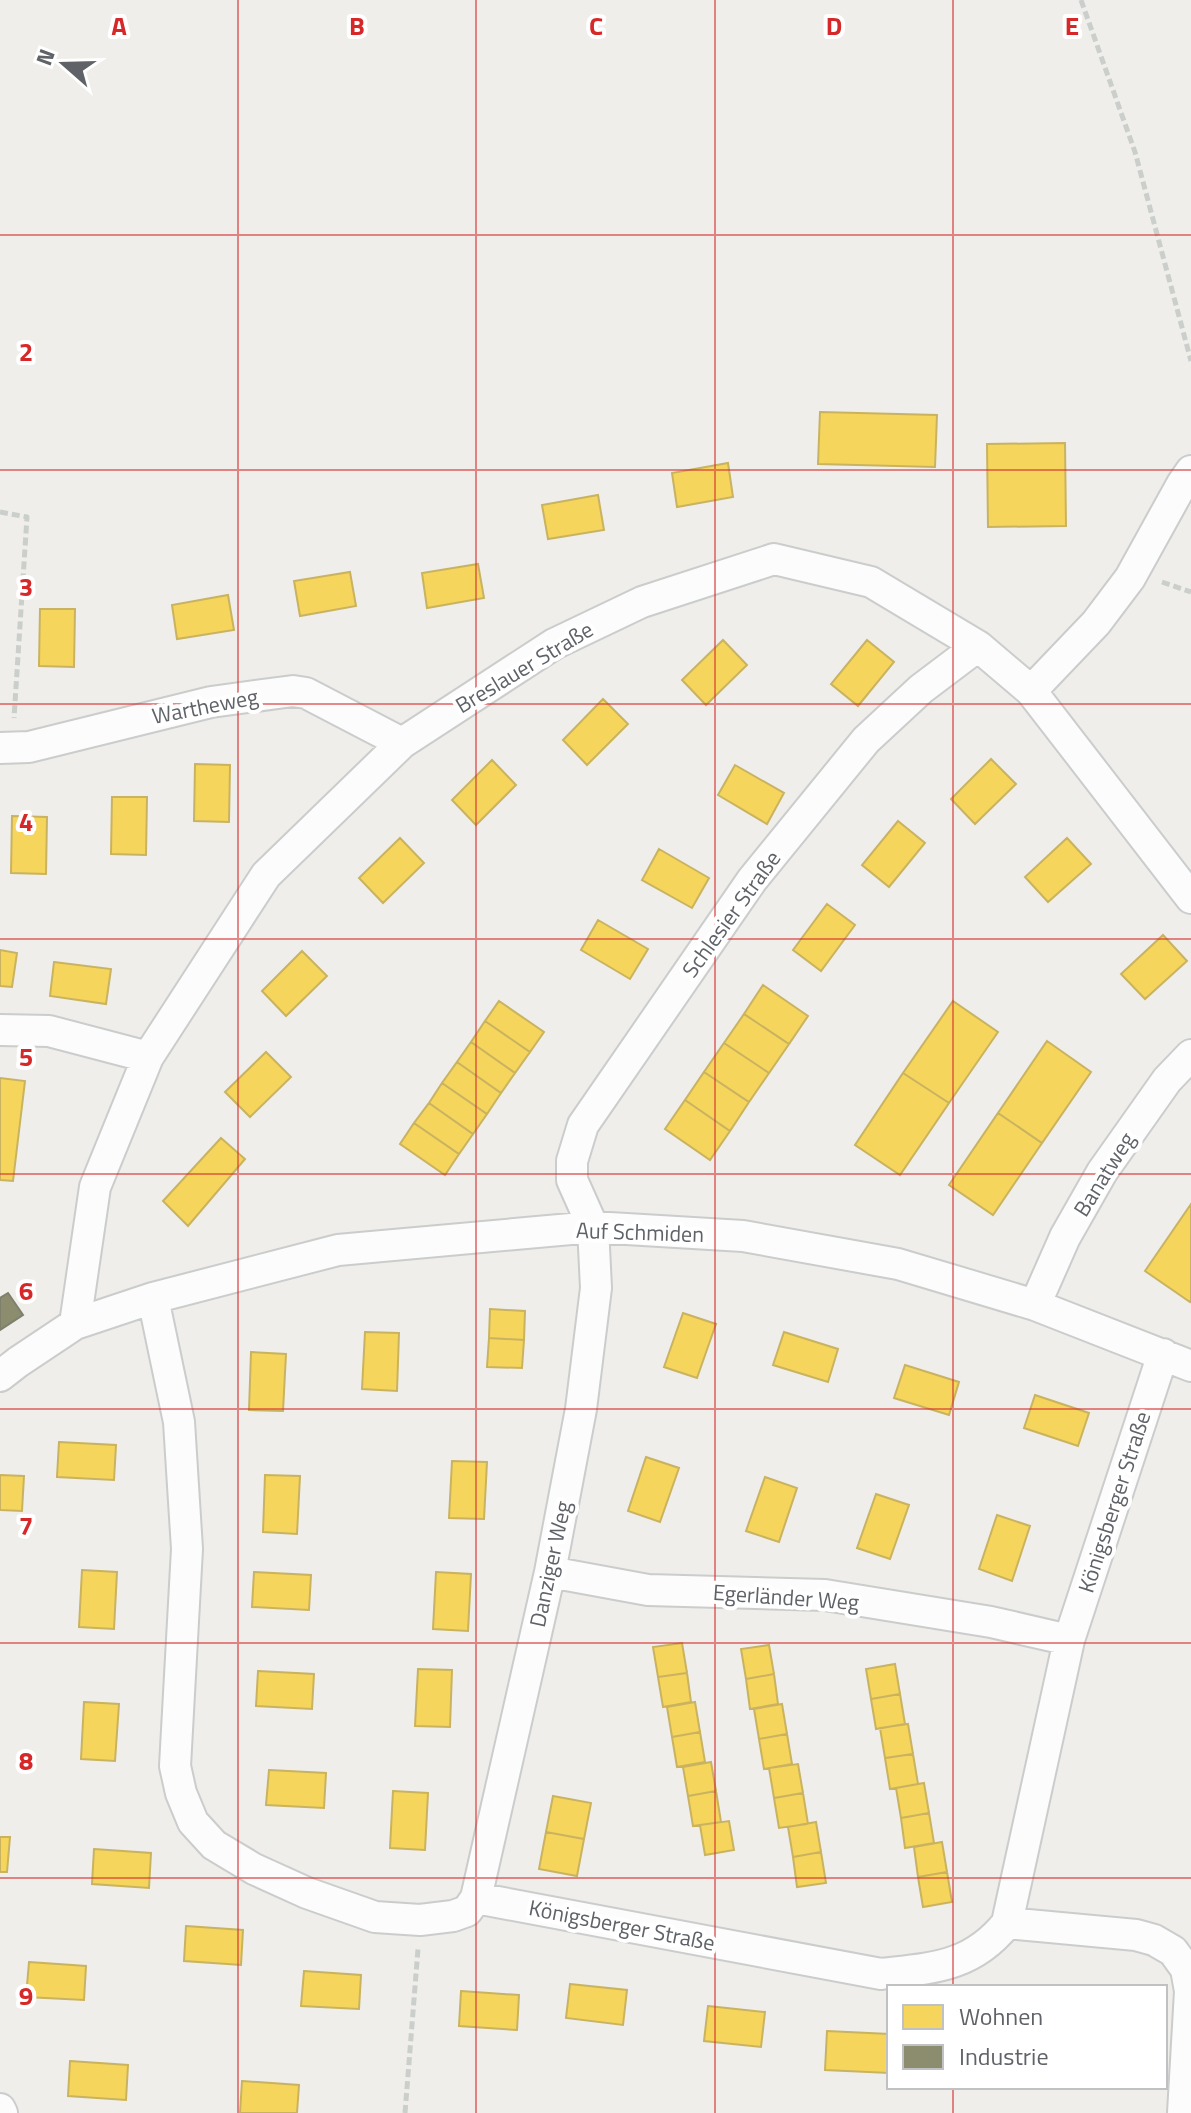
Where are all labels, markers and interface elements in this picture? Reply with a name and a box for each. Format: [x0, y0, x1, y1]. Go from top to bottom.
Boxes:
text: A [111, 6, 127, 45]
text: B [349, 6, 365, 45]
text: C [589, 6, 603, 45]
text: D [826, 6, 842, 45]
text: E [1065, 6, 1079, 45]
north arrow [24, 24, 104, 104]
text: N [27, 44, 64, 70]
text: 2 [19, 332, 33, 371]
text: 3 [19, 567, 33, 606]
street label: Breslauer Straße [449, 612, 599, 722]
street label: Wartheweg [149, 679, 261, 733]
text: 4 [19, 802, 33, 841]
street label: Schlesier Straße [673, 843, 789, 985]
text: 5 [19, 1037, 33, 1076]
street label: Banatweg [1065, 1125, 1143, 1223]
street label: Auf Schmiden [575, 1213, 705, 1251]
text: 6 [19, 1271, 33, 1310]
street label: Königsberger Straße [1069, 1407, 1159, 1597]
street label: Danziger Weg [520, 1498, 580, 1630]
text: 7 [19, 1506, 33, 1545]
street label: Egerländer Weg [712, 1575, 860, 1619]
text: 8 [19, 1741, 33, 1780]
street label: Königsberger Straße [526, 1890, 718, 1960]
text: 9 [19, 1976, 33, 2015]
legend [887, 1985, 1167, 2089]
text: Wohnen [959, 1998, 1043, 2034]
text: Industrie [959, 2038, 1049, 2074]

